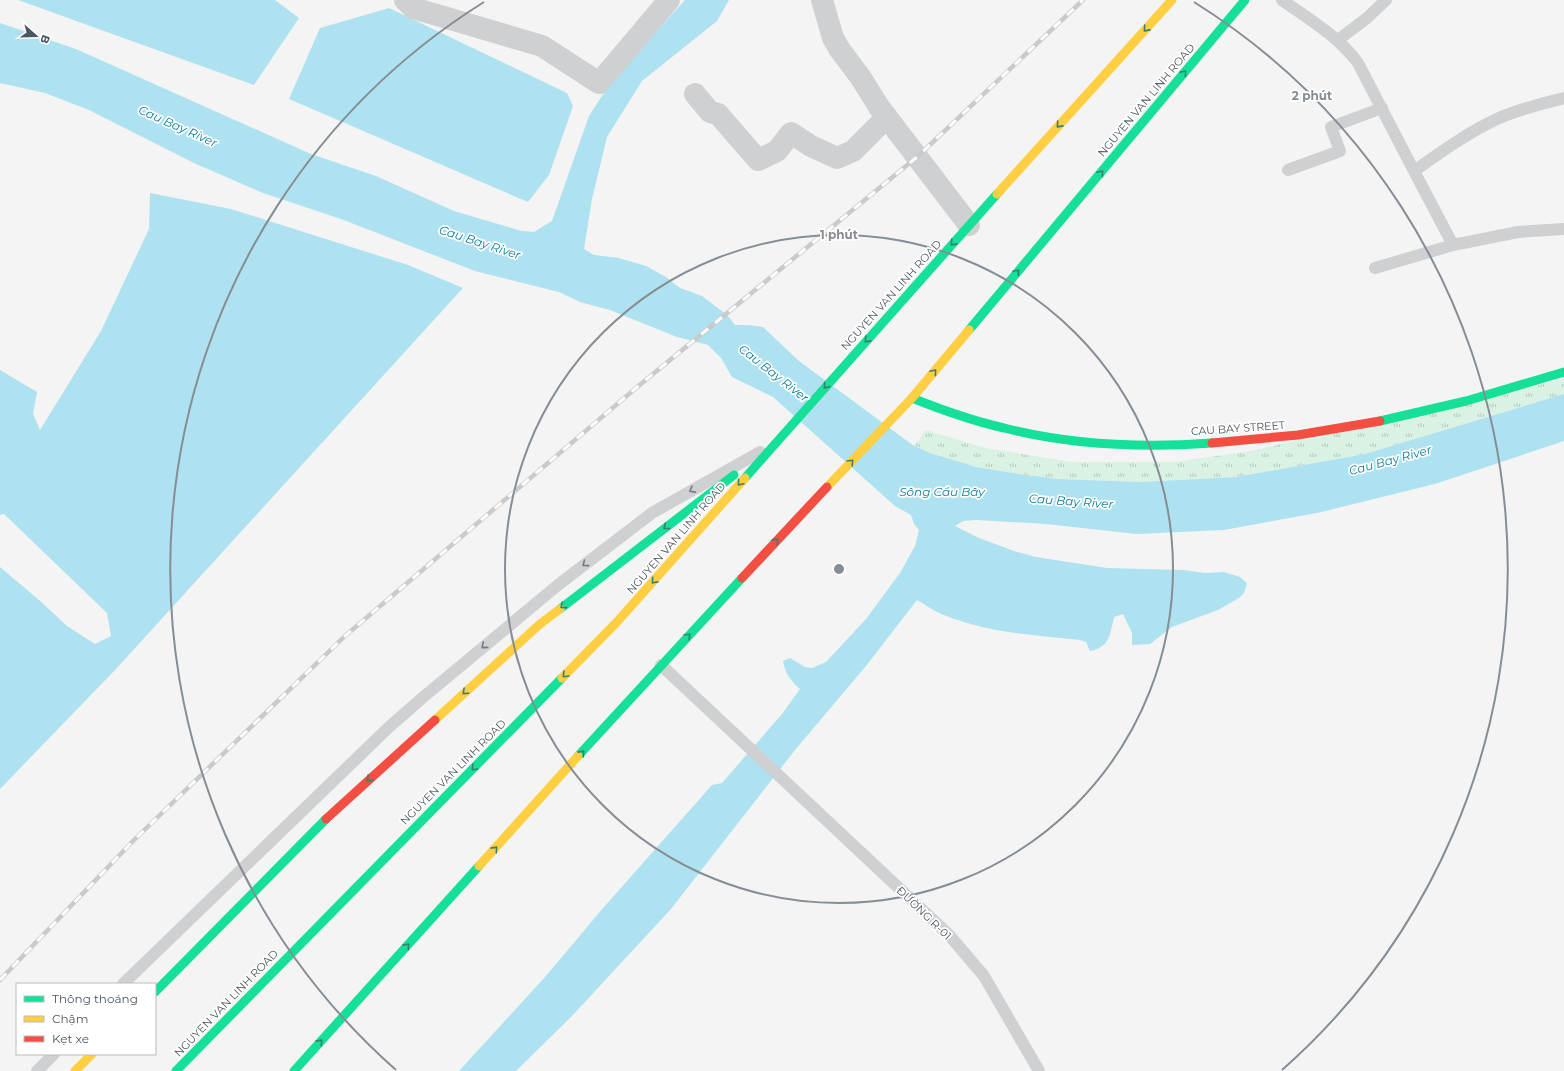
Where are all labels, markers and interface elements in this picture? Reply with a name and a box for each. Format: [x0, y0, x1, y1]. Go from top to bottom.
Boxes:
north arrow [16, 16, 56, 56]
one-way arrow [1143, 24, 1151, 32]
text: B [37, 33, 53, 46]
street label: NGUYEN VAN LINH ROAD [1094, 40, 1198, 160]
one-way arrow [1179, 70, 1186, 77]
text: 2 phút [1292, 88, 1333, 103]
water label: Cau Bay River [136, 102, 220, 150]
one-way arrow [1056, 121, 1063, 128]
one-way arrow [1096, 170, 1103, 177]
water label: Cau Bay River [437, 222, 523, 262]
text: 1 phút [820, 227, 859, 242]
street label: NGUYEN VAN LINH ROAD [838, 237, 944, 353]
one-way arrow [951, 238, 958, 245]
one-way arrow [1013, 270, 1020, 277]
one-way arrow [864, 335, 871, 343]
water label: Cau Bay River [736, 341, 812, 405]
one-way arrow [929, 370, 936, 377]
one-way arrow [824, 381, 831, 389]
street label: CAU BAY STREET [1190, 418, 1286, 438]
water label: Cau Bay River [1347, 442, 1433, 478]
one-way arrow [846, 459, 854, 467]
street label: NGUYEN VAN LINH ROAD [624, 479, 728, 597]
one-way arrow [738, 479, 745, 486]
water label: Sông Cầu Bây [899, 484, 986, 499]
one-way arrow [689, 486, 696, 493]
water label: Cau Bay River [1028, 491, 1114, 511]
one-way arrow [664, 522, 671, 529]
one-way arrow [772, 538, 779, 546]
one-way arrow [583, 559, 590, 566]
centre of rings [832, 562, 846, 576]
one-way arrow [651, 576, 658, 583]
one-way arrow [560, 601, 567, 609]
one-way arrow [683, 633, 691, 641]
one-way arrow [482, 641, 489, 648]
one-way arrow [562, 670, 570, 678]
one-way arrow [463, 687, 470, 694]
street label: NGUYEN VAN LINH ROAD [397, 716, 509, 828]
one-way arrow [577, 750, 584, 758]
one-way arrow [471, 763, 478, 771]
one-way arrow [367, 775, 374, 782]
one-way arrow [490, 847, 497, 854]
street label: ĐƯỜNG R-01 [894, 883, 954, 943]
one-way arrow [403, 943, 410, 951]
street label: NGUYEN VAN LINH ROAD [171, 946, 281, 1060]
legend [16, 983, 156, 1055]
text: Thông thoáng [52, 991, 138, 1006]
text: Chậm [52, 1011, 88, 1026]
text: Kẹt xe [52, 1031, 89, 1046]
one-way arrow [315, 1039, 323, 1047]

